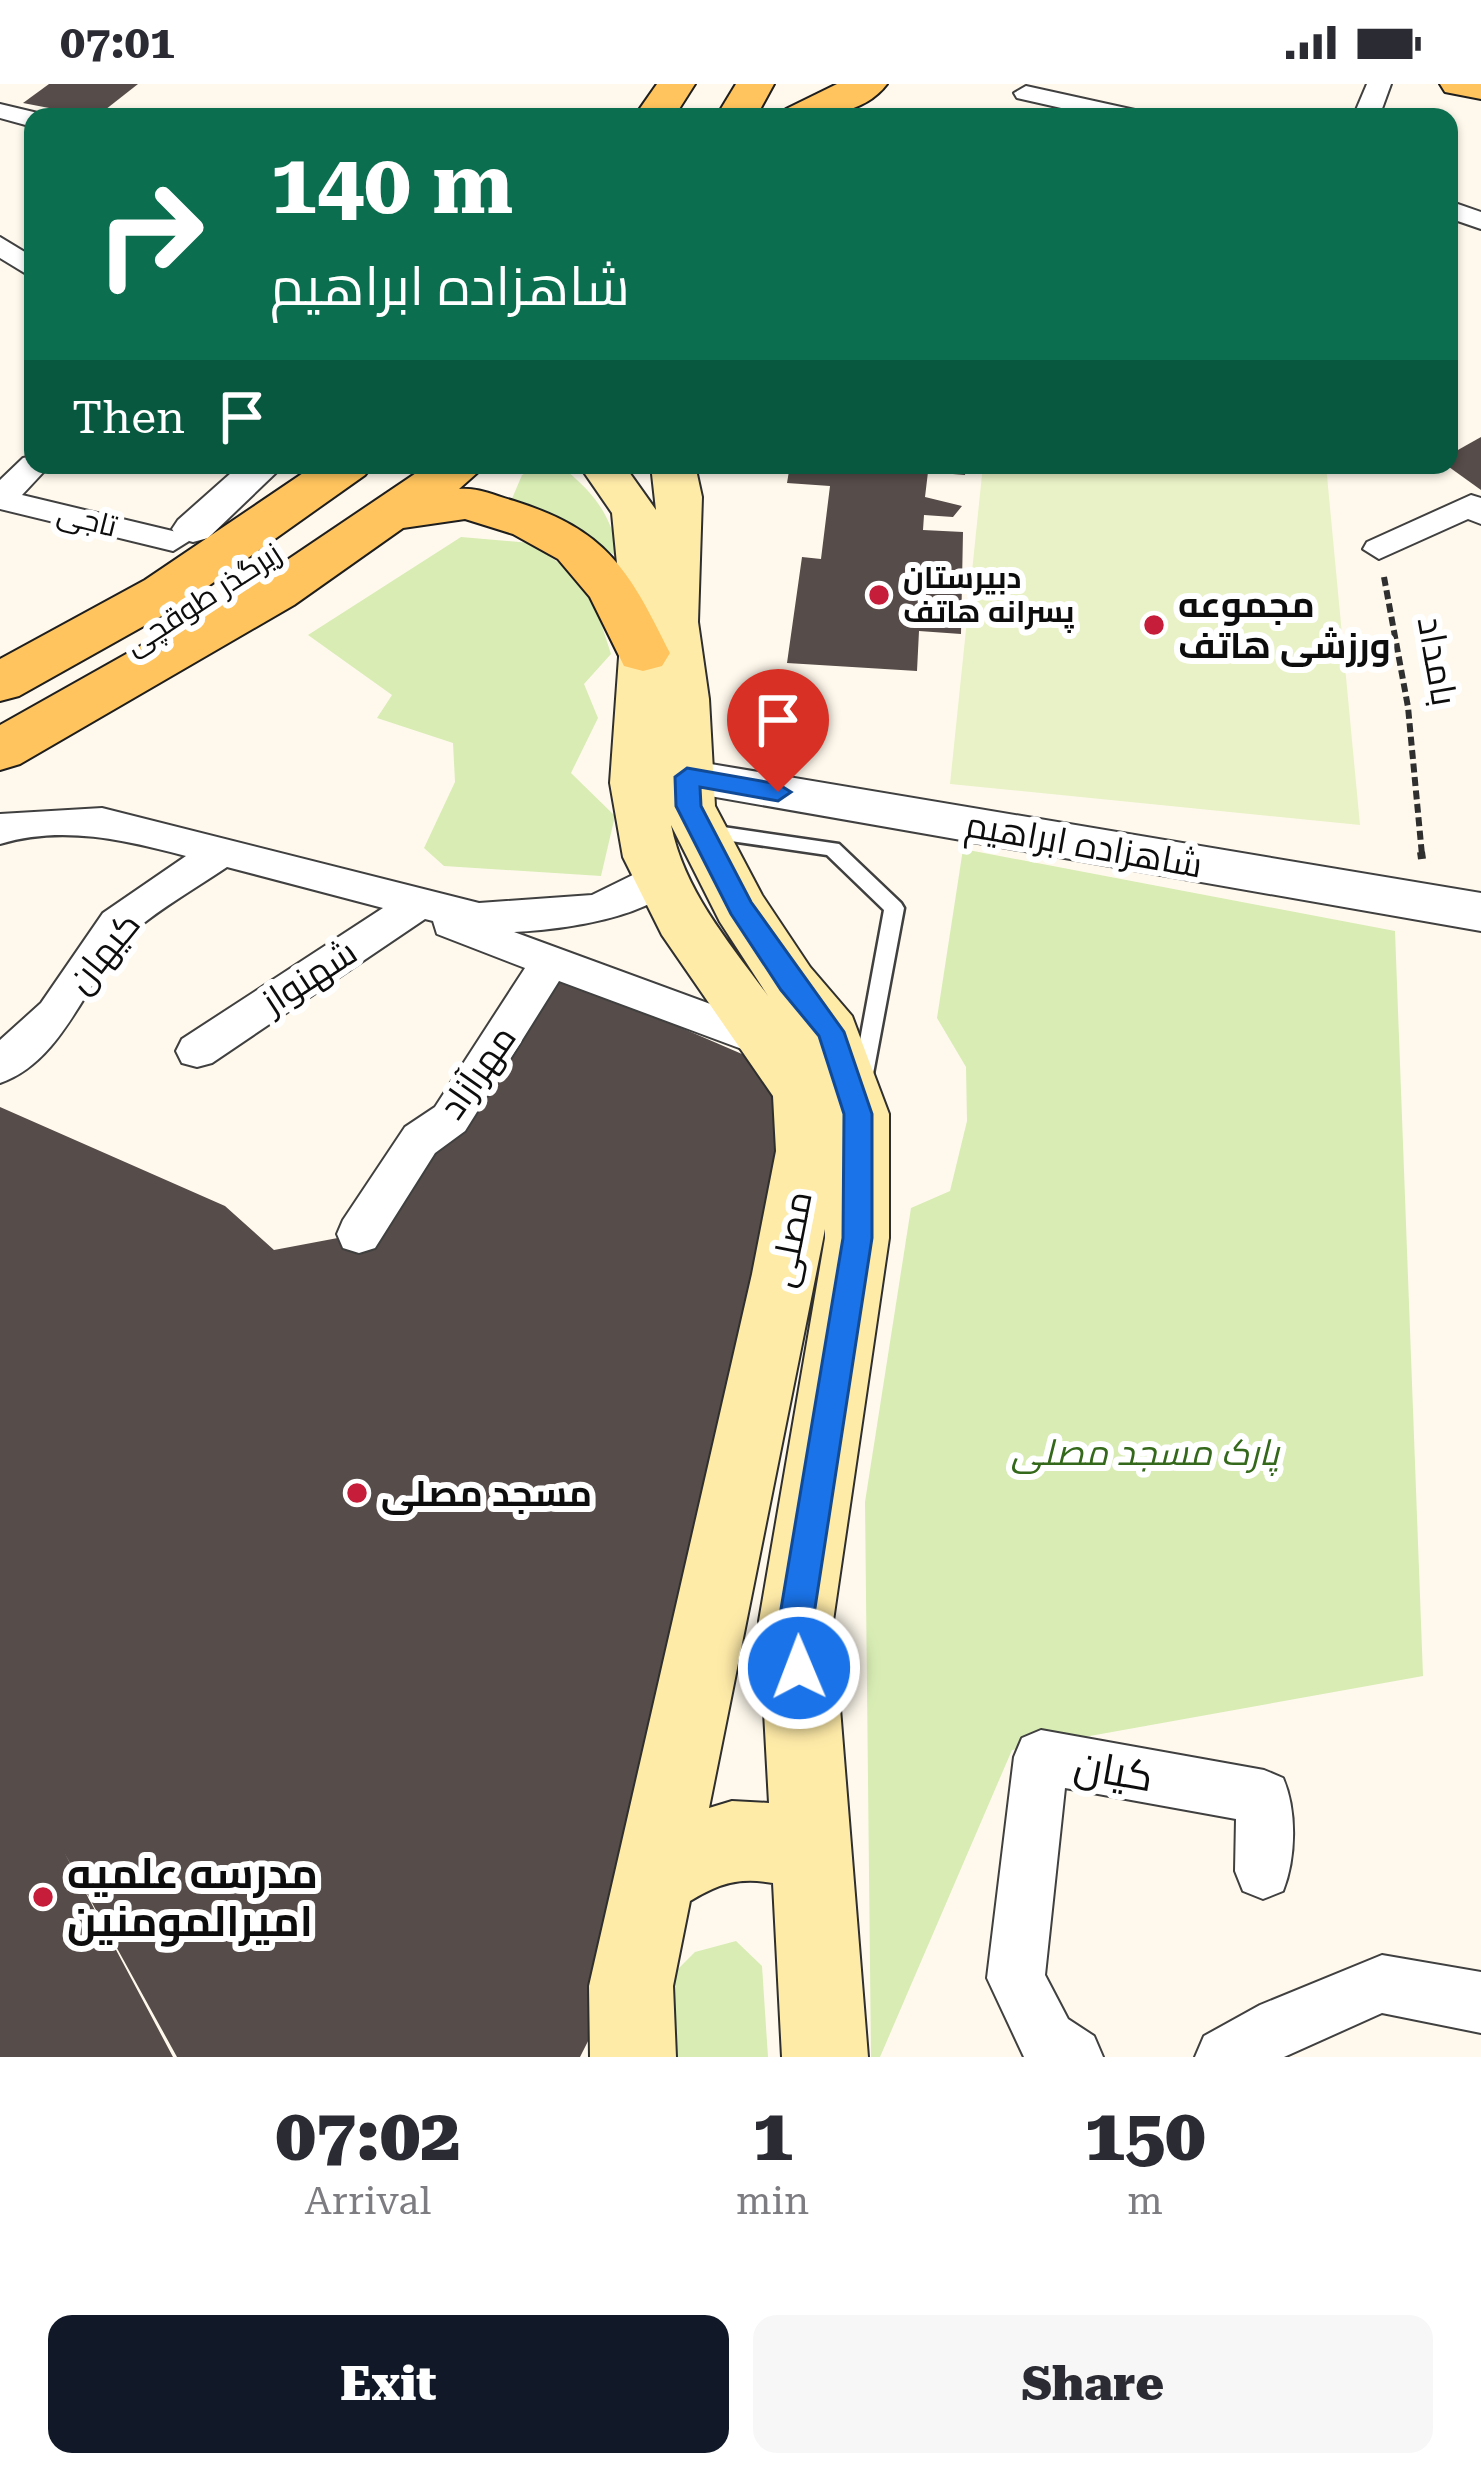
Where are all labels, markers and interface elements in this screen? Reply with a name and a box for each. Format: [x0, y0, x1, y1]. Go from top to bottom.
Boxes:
text: 07:01 [60, 16, 175, 69]
text: 140 m [270, 135, 513, 233]
icon: right [72, 156, 228, 312]
text: شاهزاده ابراهیم [270, 255, 630, 318]
icon: arrive [209, 384, 275, 450]
text: Then [72, 391, 185, 444]
street label: تاجی [54, 495, 120, 545]
street label: زیرگذر طوقچی [118, 535, 288, 664]
place label: دبیرستان پسرانه هاتف [903, 560, 1074, 633]
marker: دبیرستان پسرانه هاتف [866, 582, 892, 608]
place label: مجموعه ورزشی هاتف [1178, 584, 1391, 668]
marker: مجموعه ورزشی هاتف [1141, 612, 1167, 638]
street label: بامداد [1409, 613, 1465, 709]
pin [727, 669, 829, 792]
icon: arrive [745, 687, 811, 753]
street label: شاهزاده ابراهیم [962, 803, 1206, 889]
street label: کیهان [59, 904, 149, 1001]
street label: شهنواز [253, 931, 365, 1024]
street label: مهرآزاد [431, 1018, 525, 1127]
street label: مصلی [761, 1188, 821, 1291]
park label: پارک مسجد مصلی [1011, 1432, 1281, 1477]
place label: مسجد مصلی [381, 1473, 592, 1515]
marker: مسجد مصلی [344, 1480, 370, 1506]
position arrow [736, 1605, 862, 1731]
street label: کیان [1071, 1740, 1157, 1801]
place label: مدرسه علمیه امیرالمومنین [67, 1849, 318, 1947]
marker: مدرسه علمیه امیرالمومنین [30, 1884, 56, 1910]
text: 07:02 [275, 2093, 461, 2178]
text: 1 [752, 2093, 793, 2178]
text: 150 [1085, 2093, 1206, 2178]
text: Arrival [305, 2178, 431, 2224]
text: min [736, 2178, 809, 2224]
text: m [1127, 2178, 1163, 2224]
button: Exit [48, 2315, 729, 2453]
button: Share [753, 2315, 1433, 2453]

